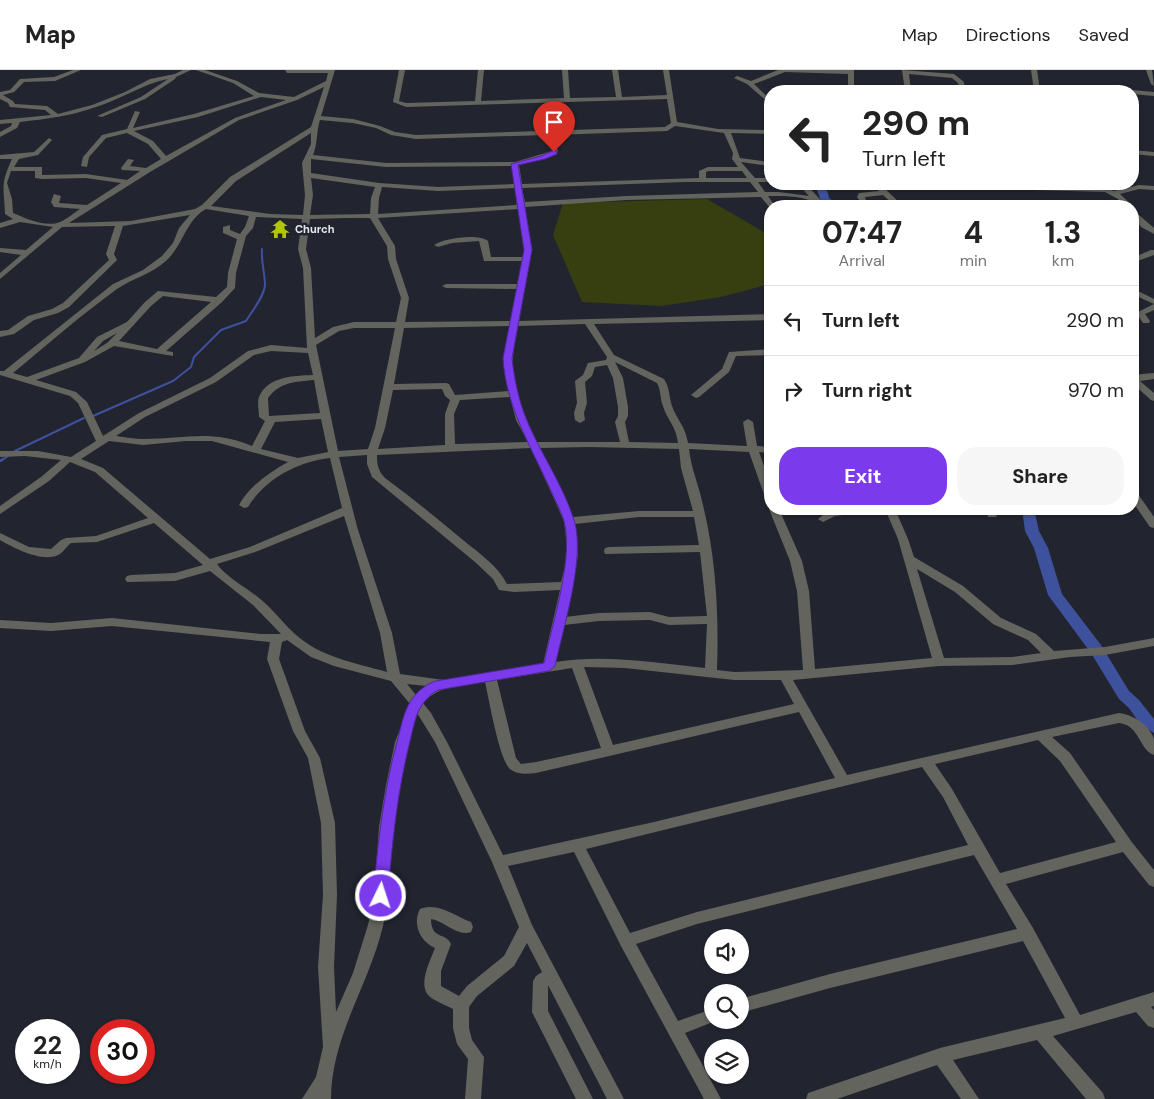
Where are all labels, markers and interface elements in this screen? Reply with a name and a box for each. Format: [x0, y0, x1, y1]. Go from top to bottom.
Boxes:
text: Map [25, 19, 76, 50]
text: Map [902, 23, 938, 47]
text: Directions [966, 23, 1051, 47]
text: Saved [1079, 23, 1129, 47]
text: 290 m [862, 100, 970, 146]
pin [533, 101, 575, 152]
icon: left [779, 105, 844, 170]
icon: arrive [540, 108, 568, 136]
text: Turn left [862, 144, 946, 173]
text: 07:47 [822, 213, 902, 252]
text: 4 [964, 213, 983, 252]
text: 1.3 [1045, 213, 1081, 252]
temple icon: Church [269, 218, 291, 240]
place label: Church [295, 222, 335, 236]
text: Arrival [839, 250, 885, 271]
text: min [960, 250, 987, 271]
text: km [1052, 250, 1074, 271]
icon: left [779, 307, 807, 335]
text: Turn left [822, 308, 900, 333]
text: 290 m [1066, 308, 1124, 333]
icon: right [779, 377, 807, 405]
text: Turn right [822, 378, 912, 403]
text: 970 m [1068, 378, 1124, 403]
button: Exit [779, 447, 947, 505]
button: Share [957, 447, 1124, 505]
position arrow [354, 869, 406, 921]
map controls [704, 929, 749, 1084]
button: sound [704, 929, 749, 974]
button: search [704, 984, 749, 1029]
speed limit sign: 30 [90, 1019, 155, 1084]
text: 22 [33, 1029, 62, 1062]
button: layers [704, 1039, 749, 1084]
text: km/h [33, 1056, 62, 1072]

